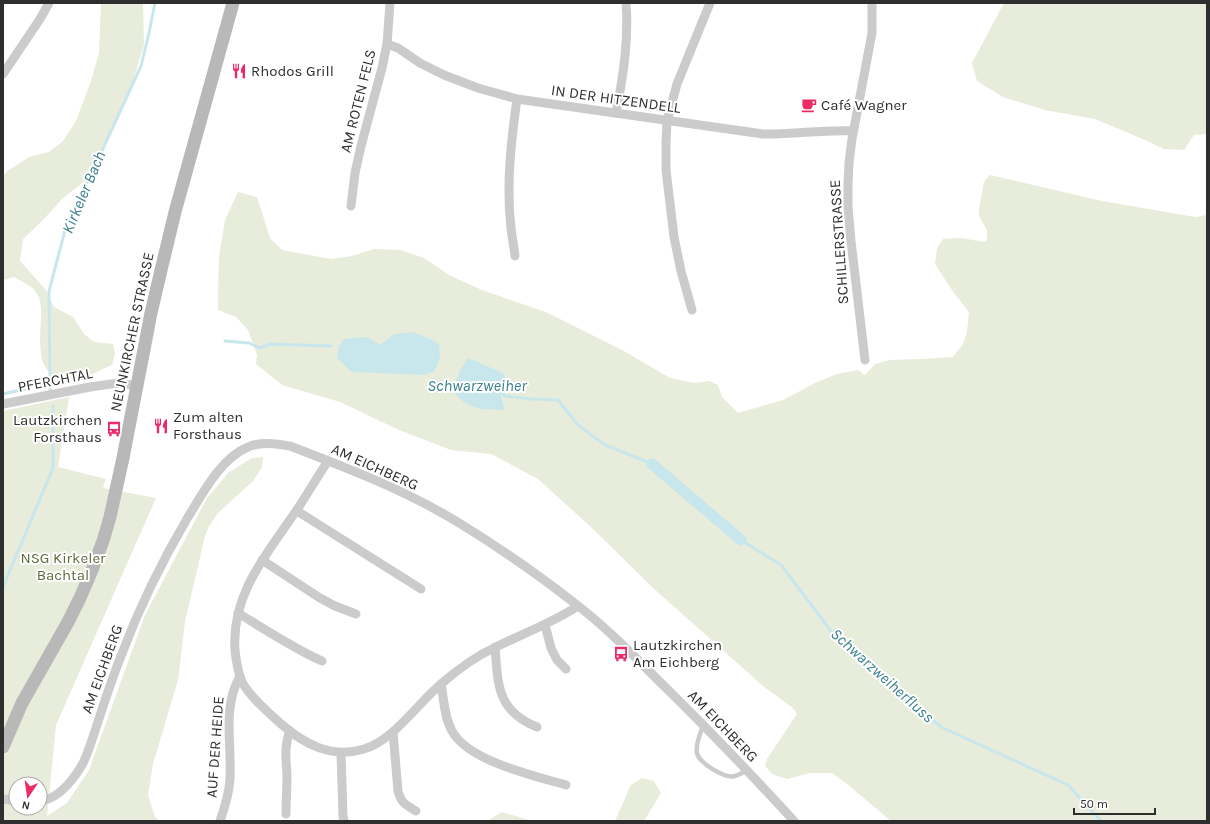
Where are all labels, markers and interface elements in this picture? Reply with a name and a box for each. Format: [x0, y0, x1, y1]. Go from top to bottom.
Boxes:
street label: AM ROTEN FELS [336, 47, 380, 155]
restaurant icon: Rhodos Grill [230, 62, 248, 80]
place label: Rhodos Grill [251, 62, 334, 80]
street label: IN DER HITZENDELL [550, 81, 682, 117]
cafe icon: Café Wagner [800, 96, 818, 114]
place label: Café Wagner [821, 96, 907, 114]
water label: Kirkeler Bach [58, 148, 109, 236]
street label: SCHILLERSTRASSE [826, 179, 852, 305]
street label: NEUNKIRCHER STRASSE [106, 251, 158, 413]
street label: PFERCHTAL [16, 364, 94, 396]
water label: Schwarzweiher [427, 376, 527, 395]
place label: Zum alten Forsthaus [173, 408, 243, 443]
place label: Lautzkirchen Forsthaus [13, 411, 102, 446]
restaurant icon: Zum alten Forsthaus [152, 417, 170, 435]
bus stop icon: Lautzkirchen Forsthaus [105, 420, 123, 438]
street label: AM EICHBERG [329, 440, 421, 494]
park label: NSG Kirkeler Bachtal [20, 549, 106, 584]
street label: AM EICHBERG [78, 622, 126, 716]
water label: Schwarzweiherfluss [827, 624, 938, 727]
place label: Lautzkirchen Am Eichberg [633, 636, 722, 671]
bus stop icon: Lautzkirchen Am Eichberg [612, 645, 630, 663]
street label: AM EICHBERG [684, 686, 762, 766]
street label: AUF DER HEIDE [202, 696, 228, 798]
north arrow [8, 776, 48, 816]
scale bar [1074, 790, 1155, 816]
text: 50 m [1080, 797, 1108, 811]
text: N [21, 798, 31, 812]

